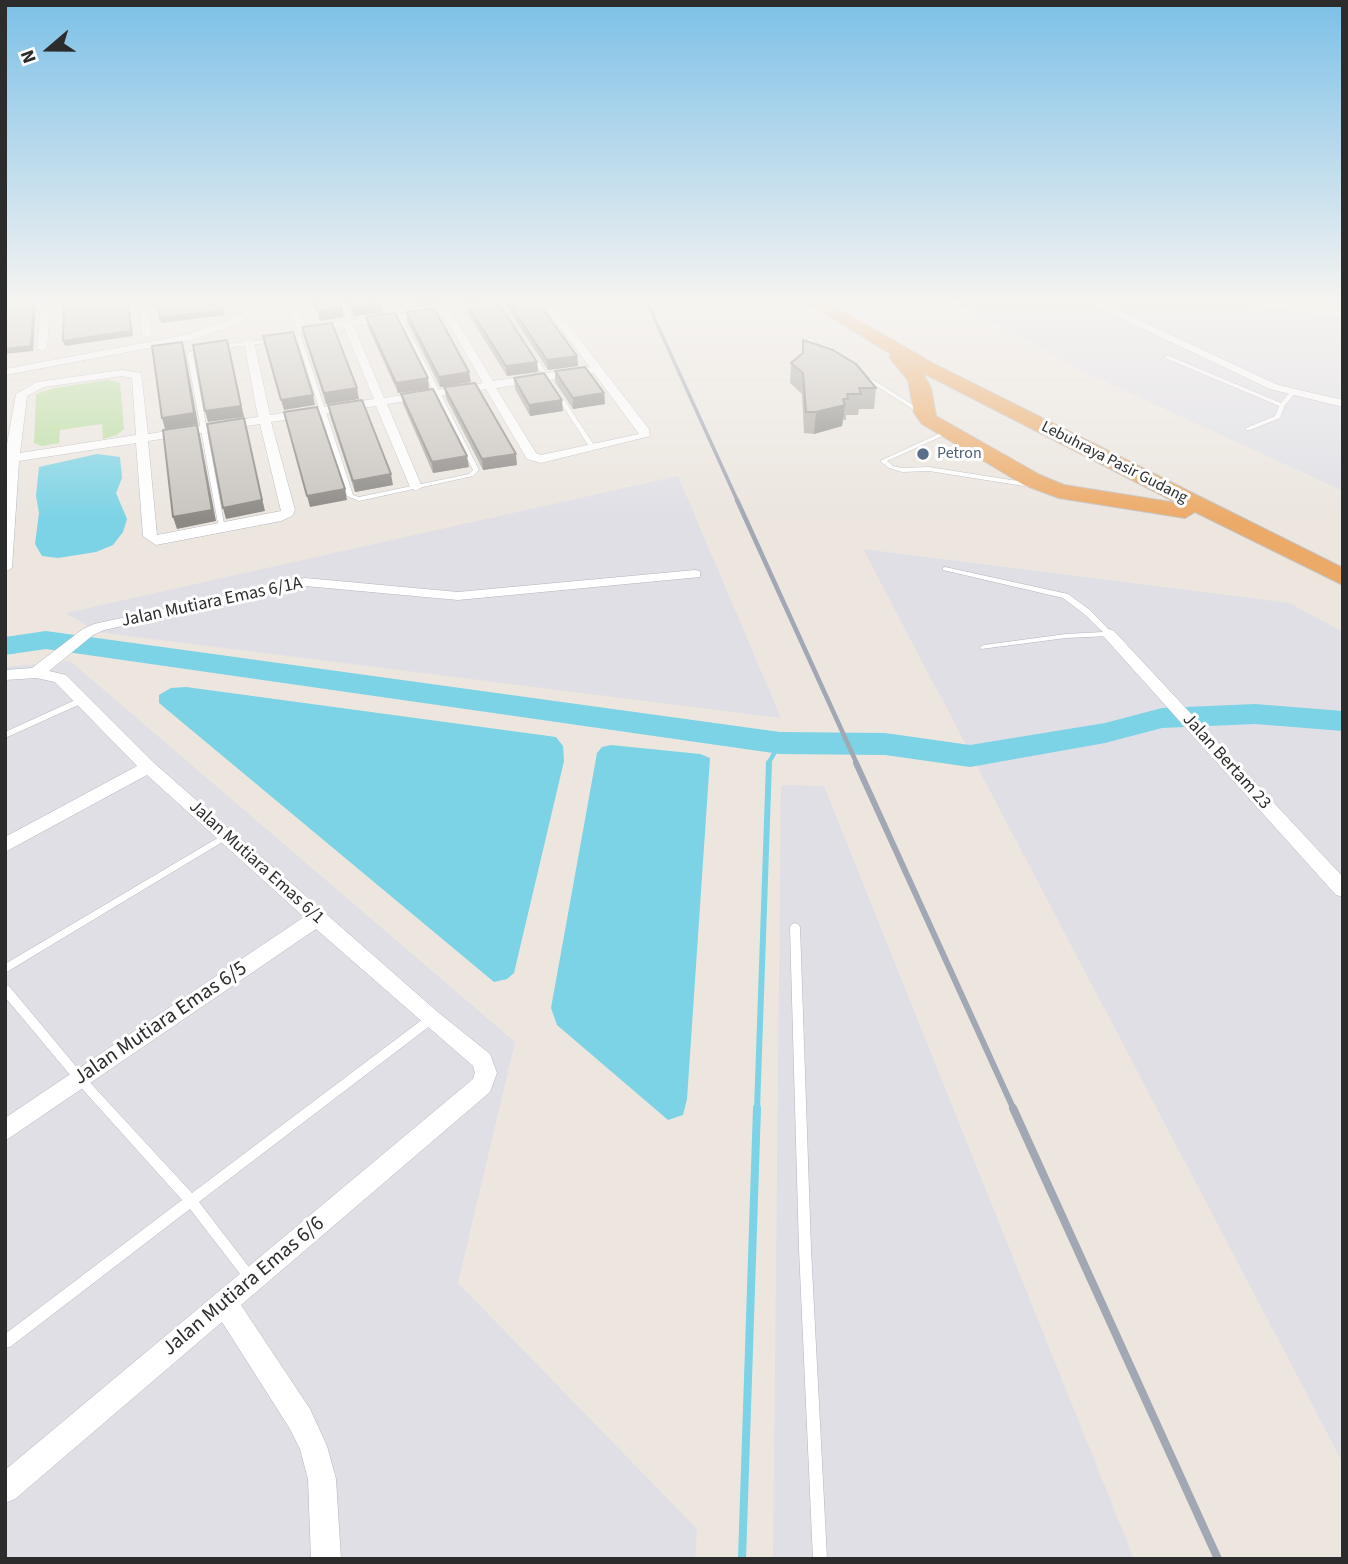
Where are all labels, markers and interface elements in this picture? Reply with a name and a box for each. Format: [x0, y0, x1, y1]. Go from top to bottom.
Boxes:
north arrow [14, 14, 84, 84]
text: N [14, 46, 44, 67]
street label: Lebuhraya Pasir Gudang [1038, 418, 1190, 508]
place label: Petron [937, 444, 982, 464]
marker: Petron [915, 446, 931, 462]
street label: Jalan Mutiara Emas 6/1A [120, 573, 304, 633]
street label: Jalan Bertam 23 [1177, 710, 1275, 814]
street label: Jalan Mutiara Emas 6/1 [184, 797, 328, 929]
street label: Jalan Mutiara Emas 6/5 [70, 957, 252, 1091]
street label: Jalan Mutiara Emas 6/6 [158, 1212, 330, 1362]

